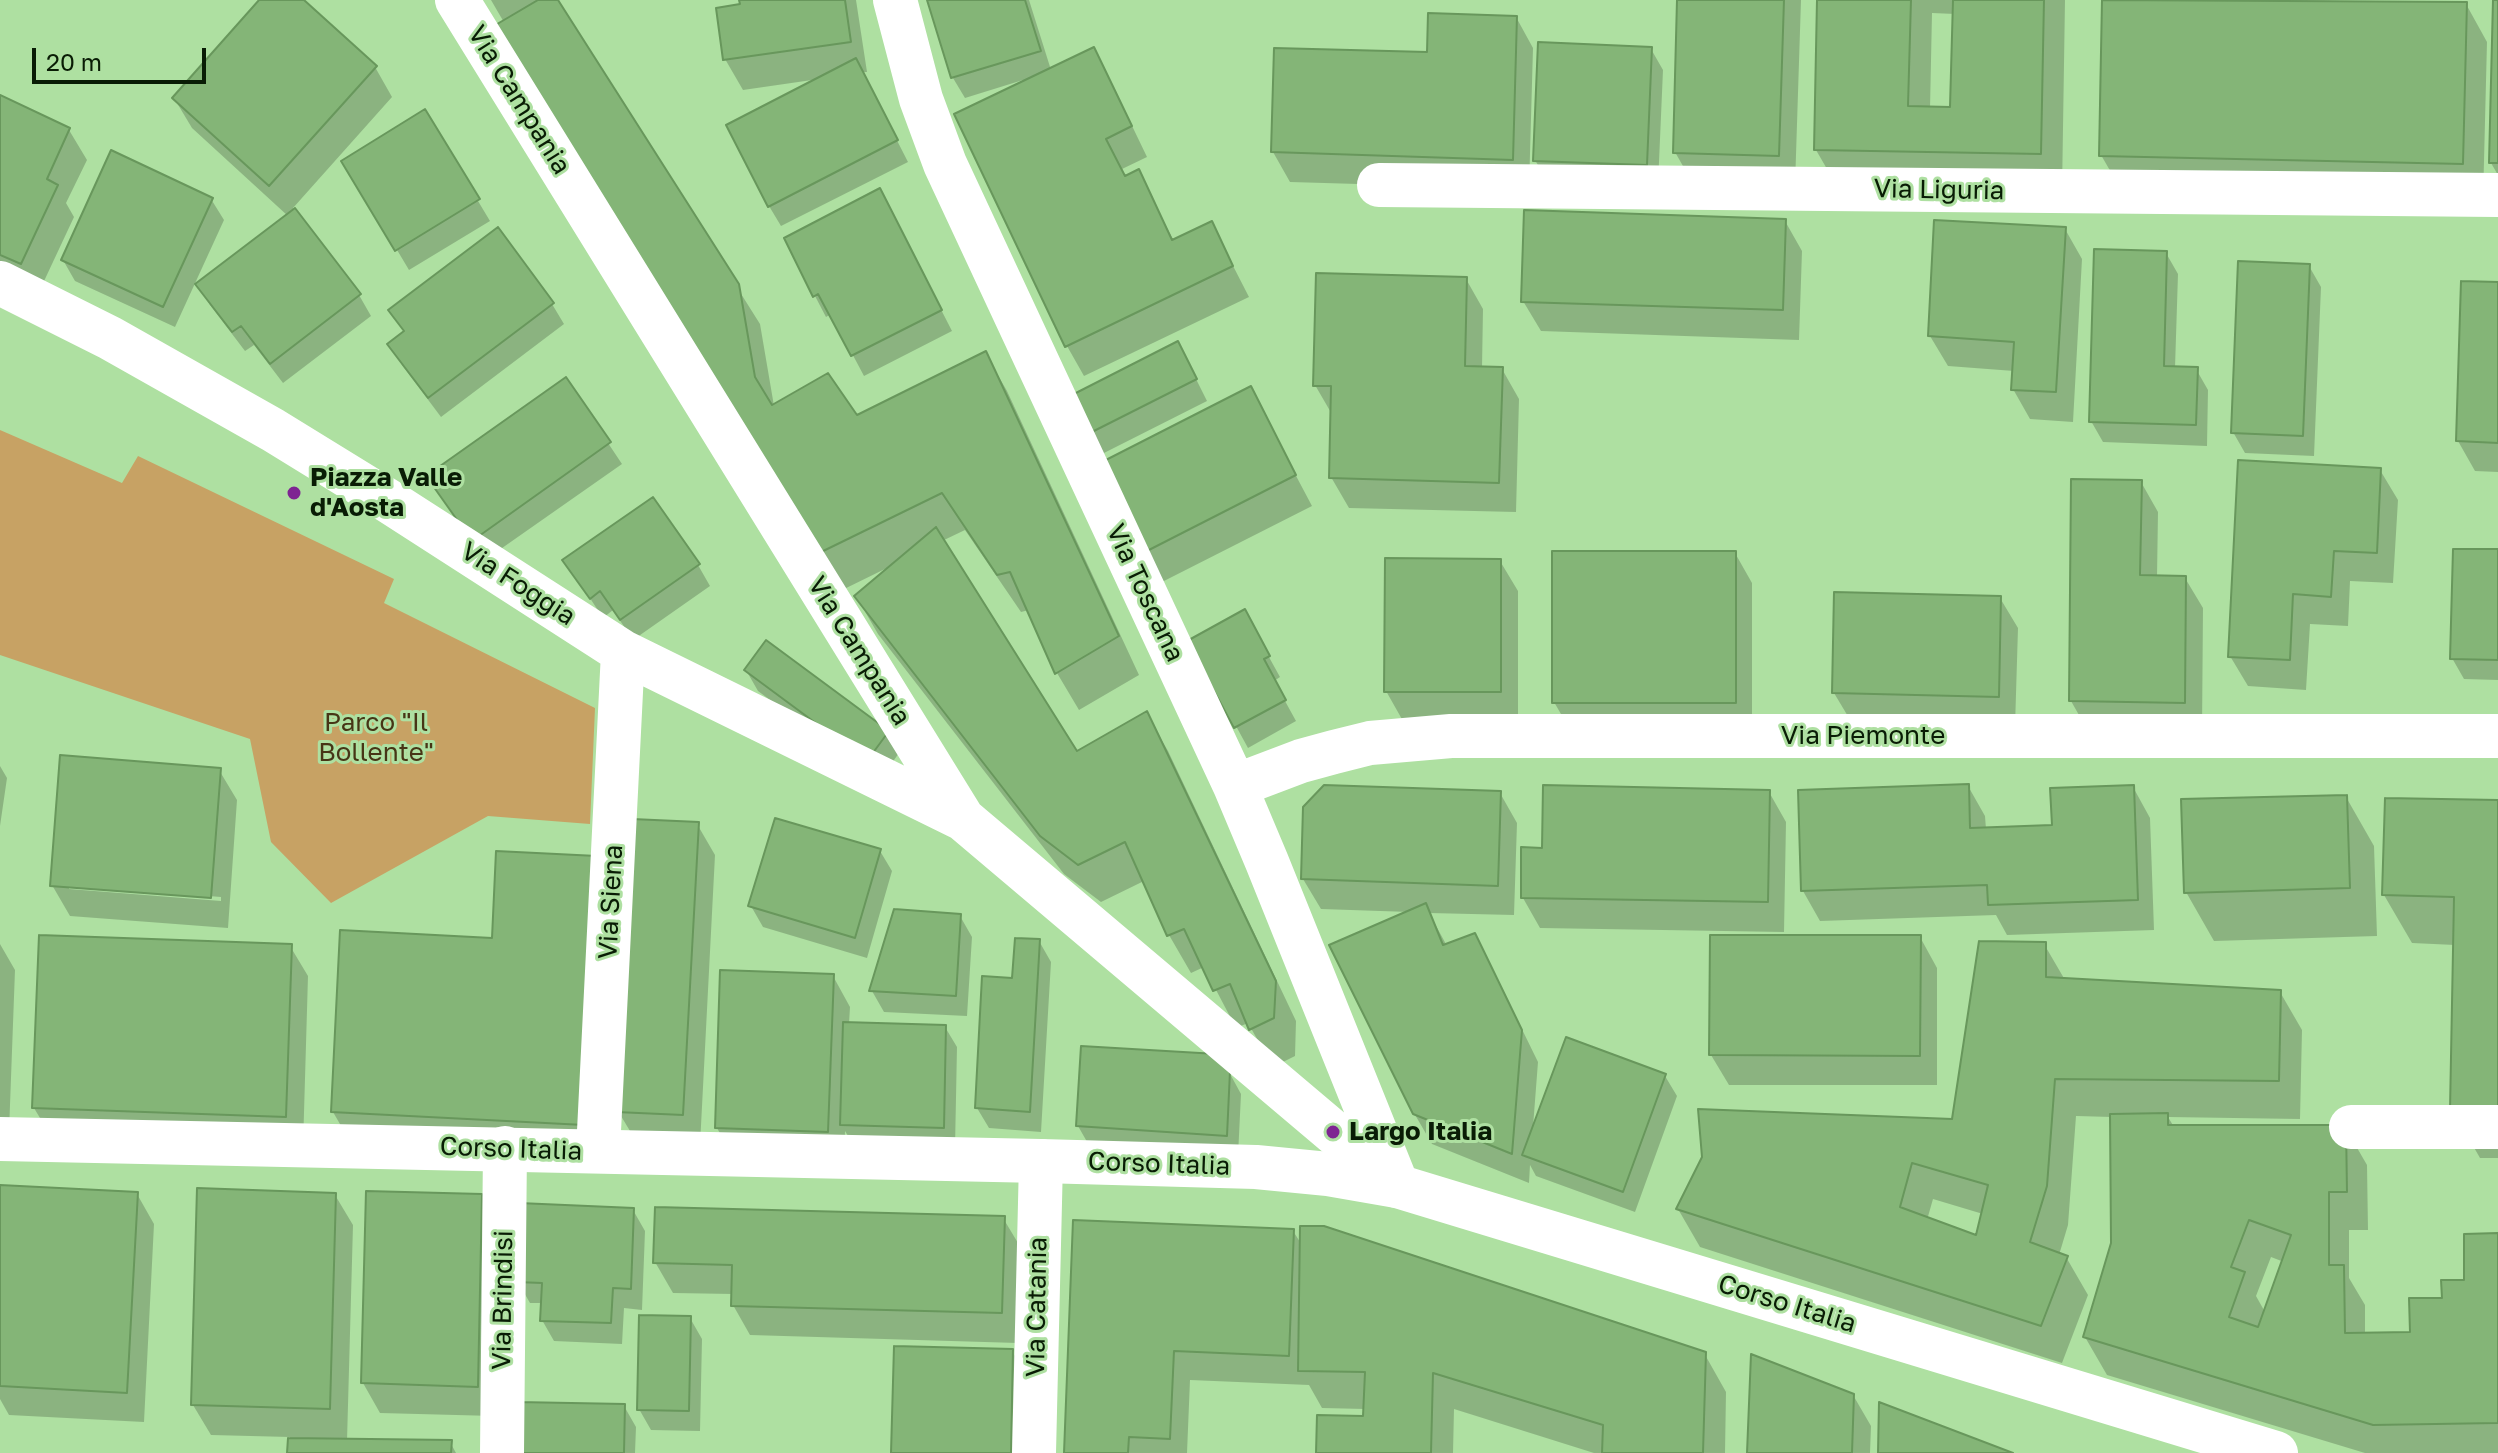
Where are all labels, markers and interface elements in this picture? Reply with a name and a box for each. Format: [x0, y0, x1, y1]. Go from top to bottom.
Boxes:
street label: Via Campania [461, 20, 577, 180]
scale bar [36, 32, 210, 82]
text: 20 m [46, 47, 102, 76]
street label: Via Liguria [1873, 173, 2005, 207]
place label: Piazza Valle d'Aosta [310, 462, 462, 524]
marker: Piazza Valle d'Aosta [285, 484, 303, 502]
street label: Via Toscana [1100, 519, 1190, 667]
street label: Via Foggia [455, 536, 581, 632]
street label: Via Campania [801, 571, 917, 731]
park label: Parco "Il Bollente" [318, 707, 434, 768]
street label: Via Piemonte [1781, 720, 1945, 752]
street label: Via Siena [592, 844, 630, 960]
place label: Largo Italia [1349, 1116, 1492, 1148]
marker: Largo Italia [1324, 1123, 1342, 1141]
street label: Corso Italia [439, 1131, 583, 1167]
street label: Corso Italia [1087, 1146, 1231, 1182]
street label: Via Brindisi [486, 1230, 520, 1370]
street label: Via Catania [1020, 1237, 1054, 1377]
street label: Corso Italia [1714, 1268, 1860, 1340]

